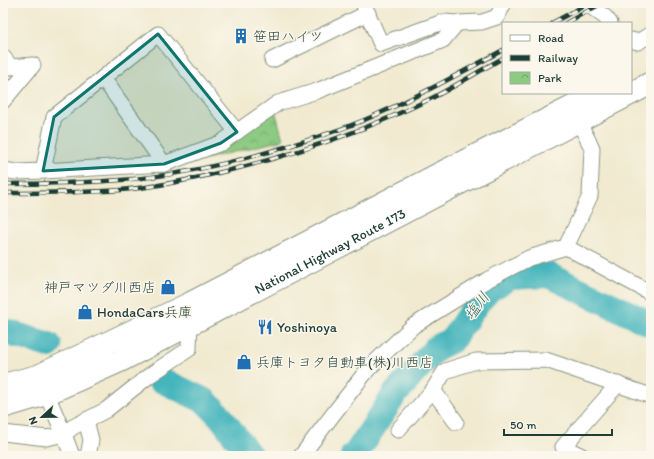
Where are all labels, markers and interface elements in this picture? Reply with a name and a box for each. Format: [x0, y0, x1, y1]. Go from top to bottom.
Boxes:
legend [502, 22, 632, 94]
building icon: 笹田ハイツ [232, 27, 250, 45]
place label: 笹田ハイツ [253, 28, 323, 45]
text: Road [538, 31, 564, 45]
text: Railway [538, 51, 578, 65]
text: Park [538, 71, 562, 85]
street label: National Highway Route 173 [252, 205, 409, 298]
shop icon: 神戸マツダ川西店 [159, 278, 177, 296]
place label: 神戸マツダ川西店 [44, 279, 156, 296]
water label: 塩川 [461, 289, 493, 323]
shop icon: HondaCars兵庫 [76, 303, 94, 321]
place label: HondaCars兵庫 [97, 304, 192, 321]
restaurant icon: Yoshinoya [256, 318, 274, 336]
place label: Yoshinoya [277, 319, 338, 336]
shop icon: 兵庫トヨタ自動車(株)川西店 [235, 353, 253, 371]
place label: 兵庫トヨタ自動車(株)川西店 [256, 354, 433, 371]
north arrow [22, 397, 62, 437]
scale bar [504, 411, 612, 437]
text: N [26, 415, 41, 426]
text: 50 m [510, 418, 536, 432]

